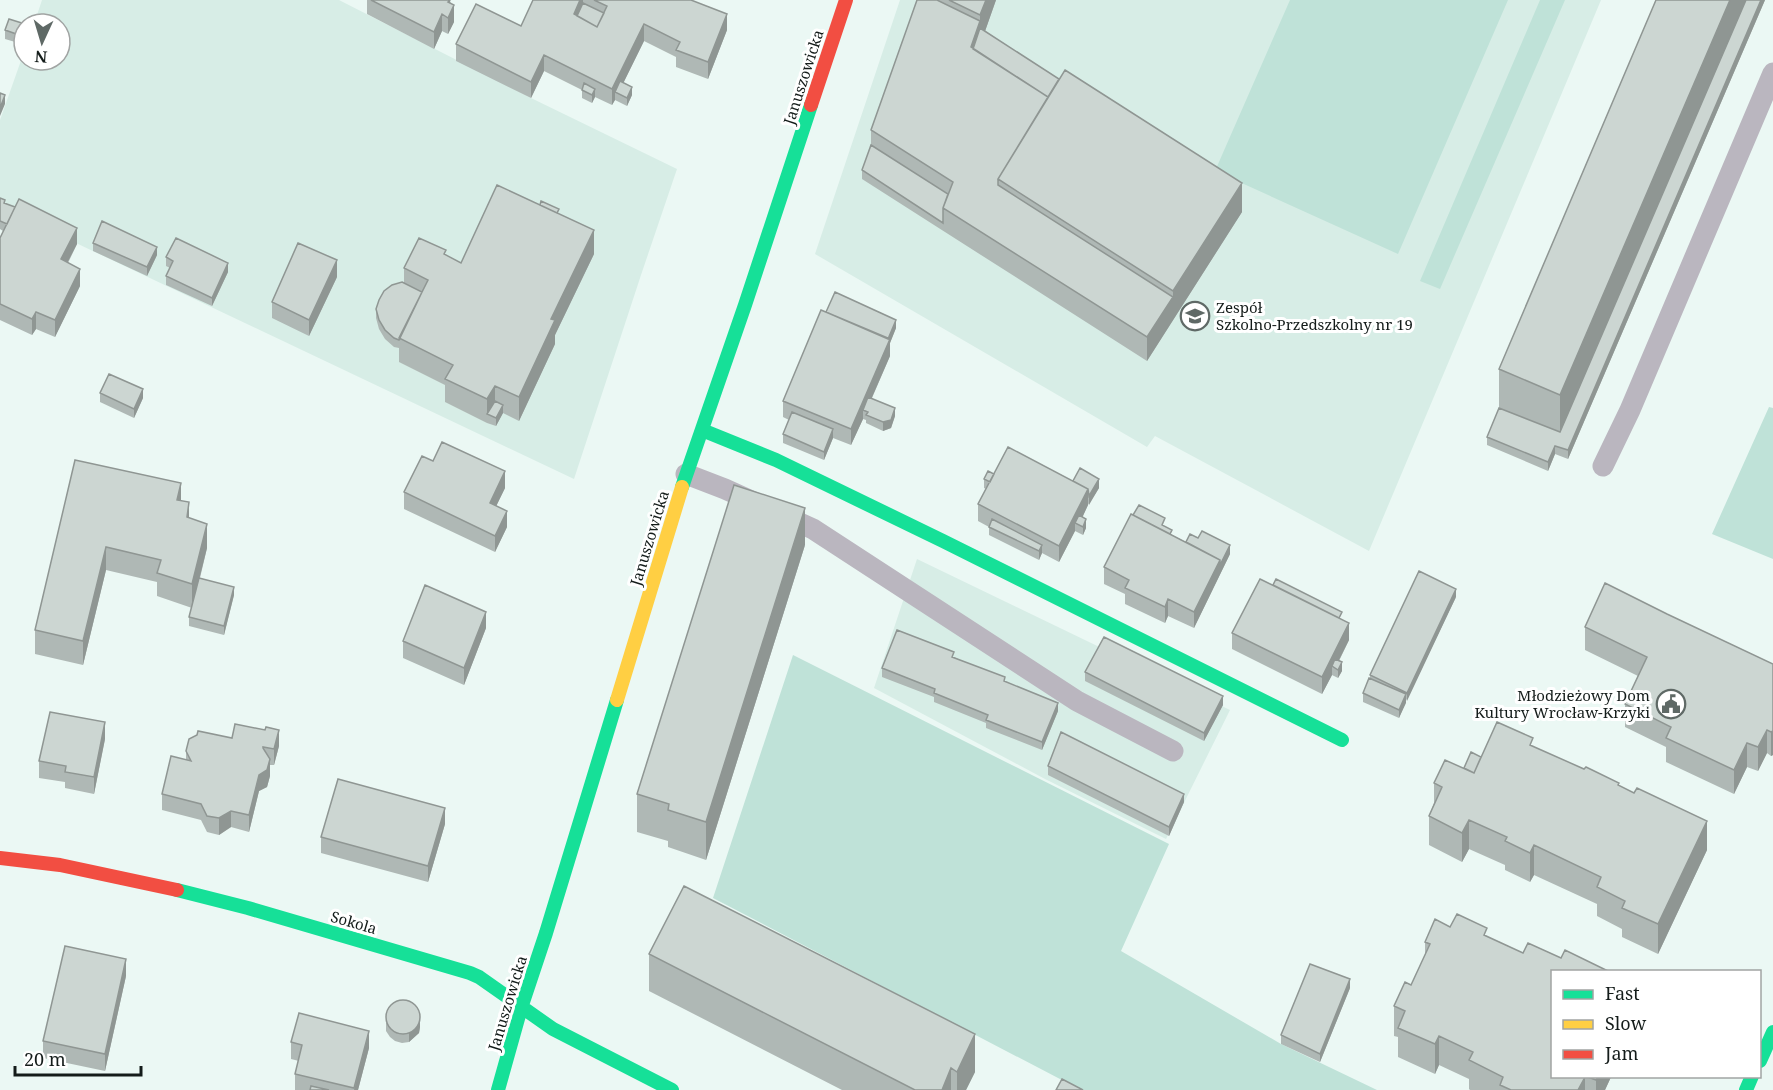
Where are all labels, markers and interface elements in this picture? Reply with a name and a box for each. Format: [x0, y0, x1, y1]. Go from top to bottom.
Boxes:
north arrow [12, 12, 72, 72]
street label: Januszowicka [778, 27, 828, 128]
text: N [34, 46, 48, 68]
place label: Zespół Szkolno-Przedszkolny nr 19 [1216, 297, 1413, 334]
school or university icon: Zespół Szkolno-Przedszkolny nr 19 [1179, 300, 1211, 332]
street label: Januszowicka [625, 488, 673, 589]
place label: Młodzieżowy Dom Kultury Wrocław-Krzyki [1474, 685, 1650, 722]
public building icon: Młodzieżowy Dom Kultury Wrocław-Krzyki [1655, 688, 1687, 720]
street label: Sokola [329, 906, 379, 938]
street label: Januszowicka [483, 953, 531, 1054]
legend [1551, 970, 1761, 1078]
text: Fast [1605, 981, 1640, 1005]
text: Slow [1605, 1011, 1647, 1035]
scale bar [15, 1039, 141, 1077]
text: Jam [1604, 1041, 1639, 1065]
text: 20 m [24, 1047, 66, 1071]

